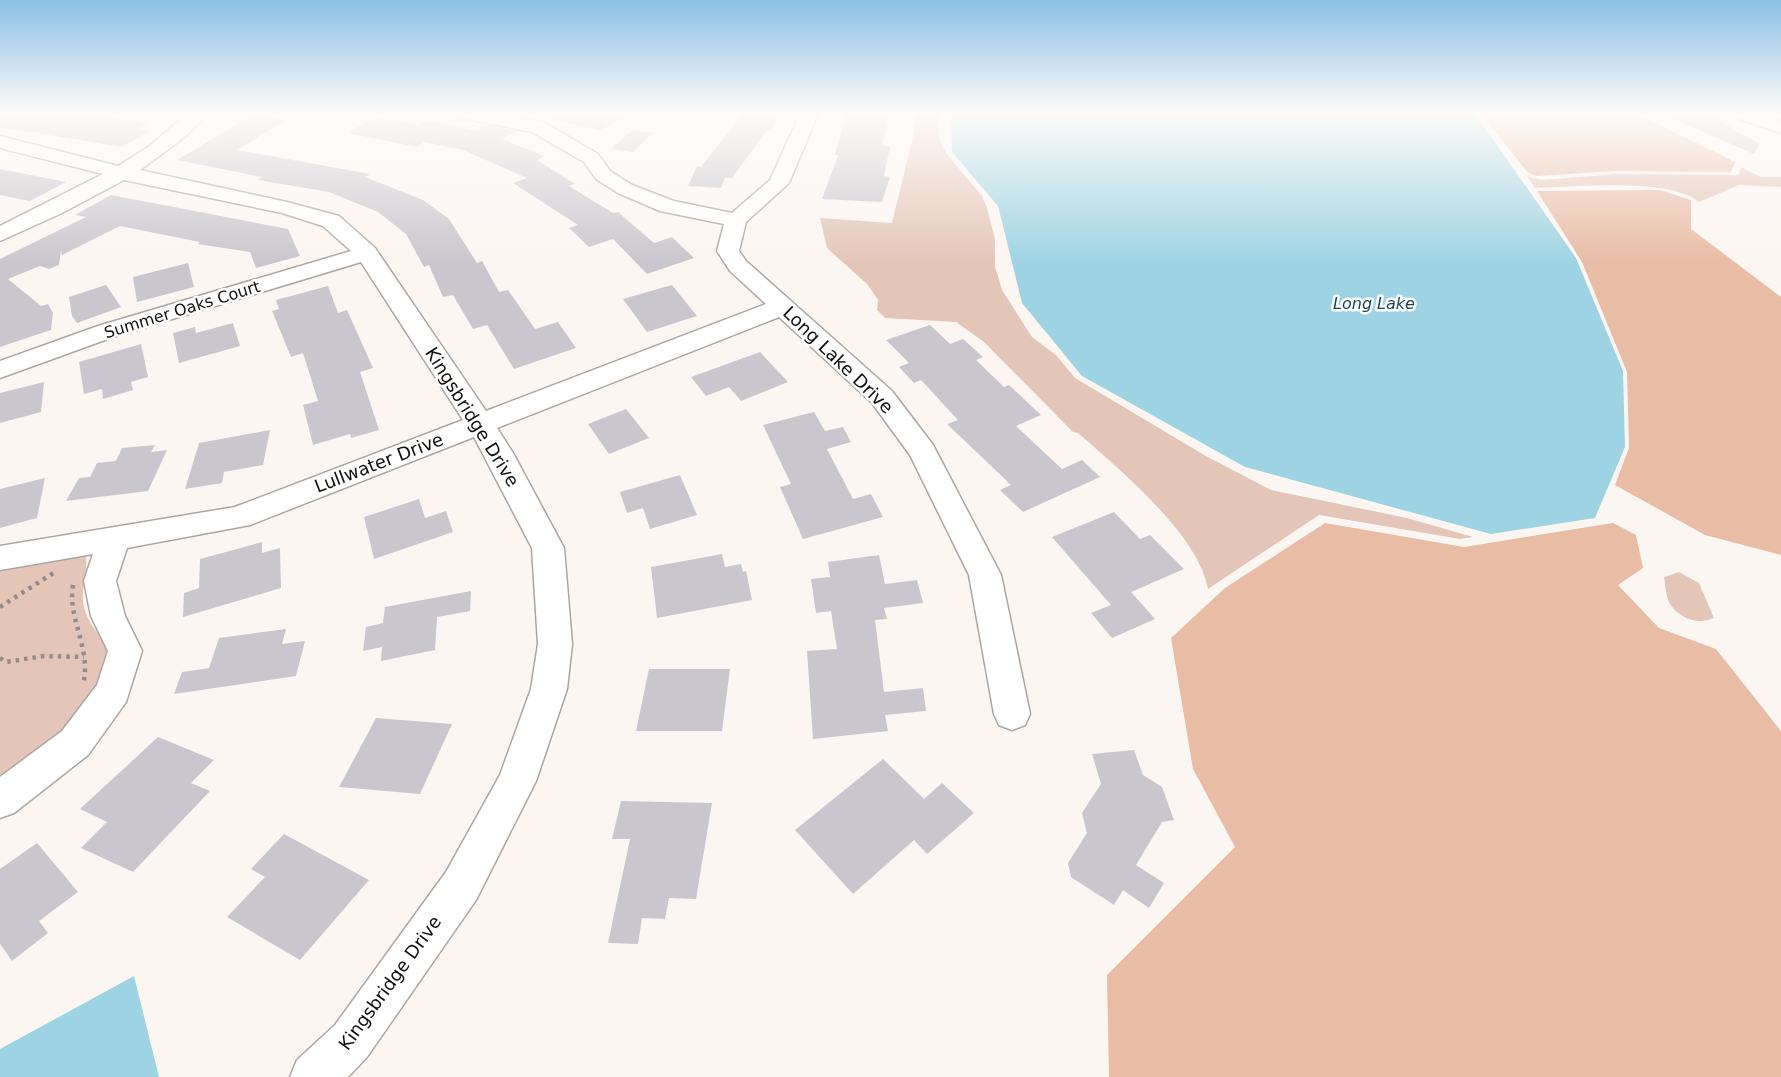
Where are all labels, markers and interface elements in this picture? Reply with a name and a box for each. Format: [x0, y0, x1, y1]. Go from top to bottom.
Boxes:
street label: Summer Oaks Court [102, 277, 262, 342]
water label: Long Lake [1333, 294, 1415, 313]
street label: Long Lake Drive [779, 302, 898, 418]
street label: Kingsbridge Drive [421, 343, 524, 490]
street label: Lullwater Drive [312, 428, 446, 497]
street label: Kingsbridge Drive [334, 912, 445, 1054]

